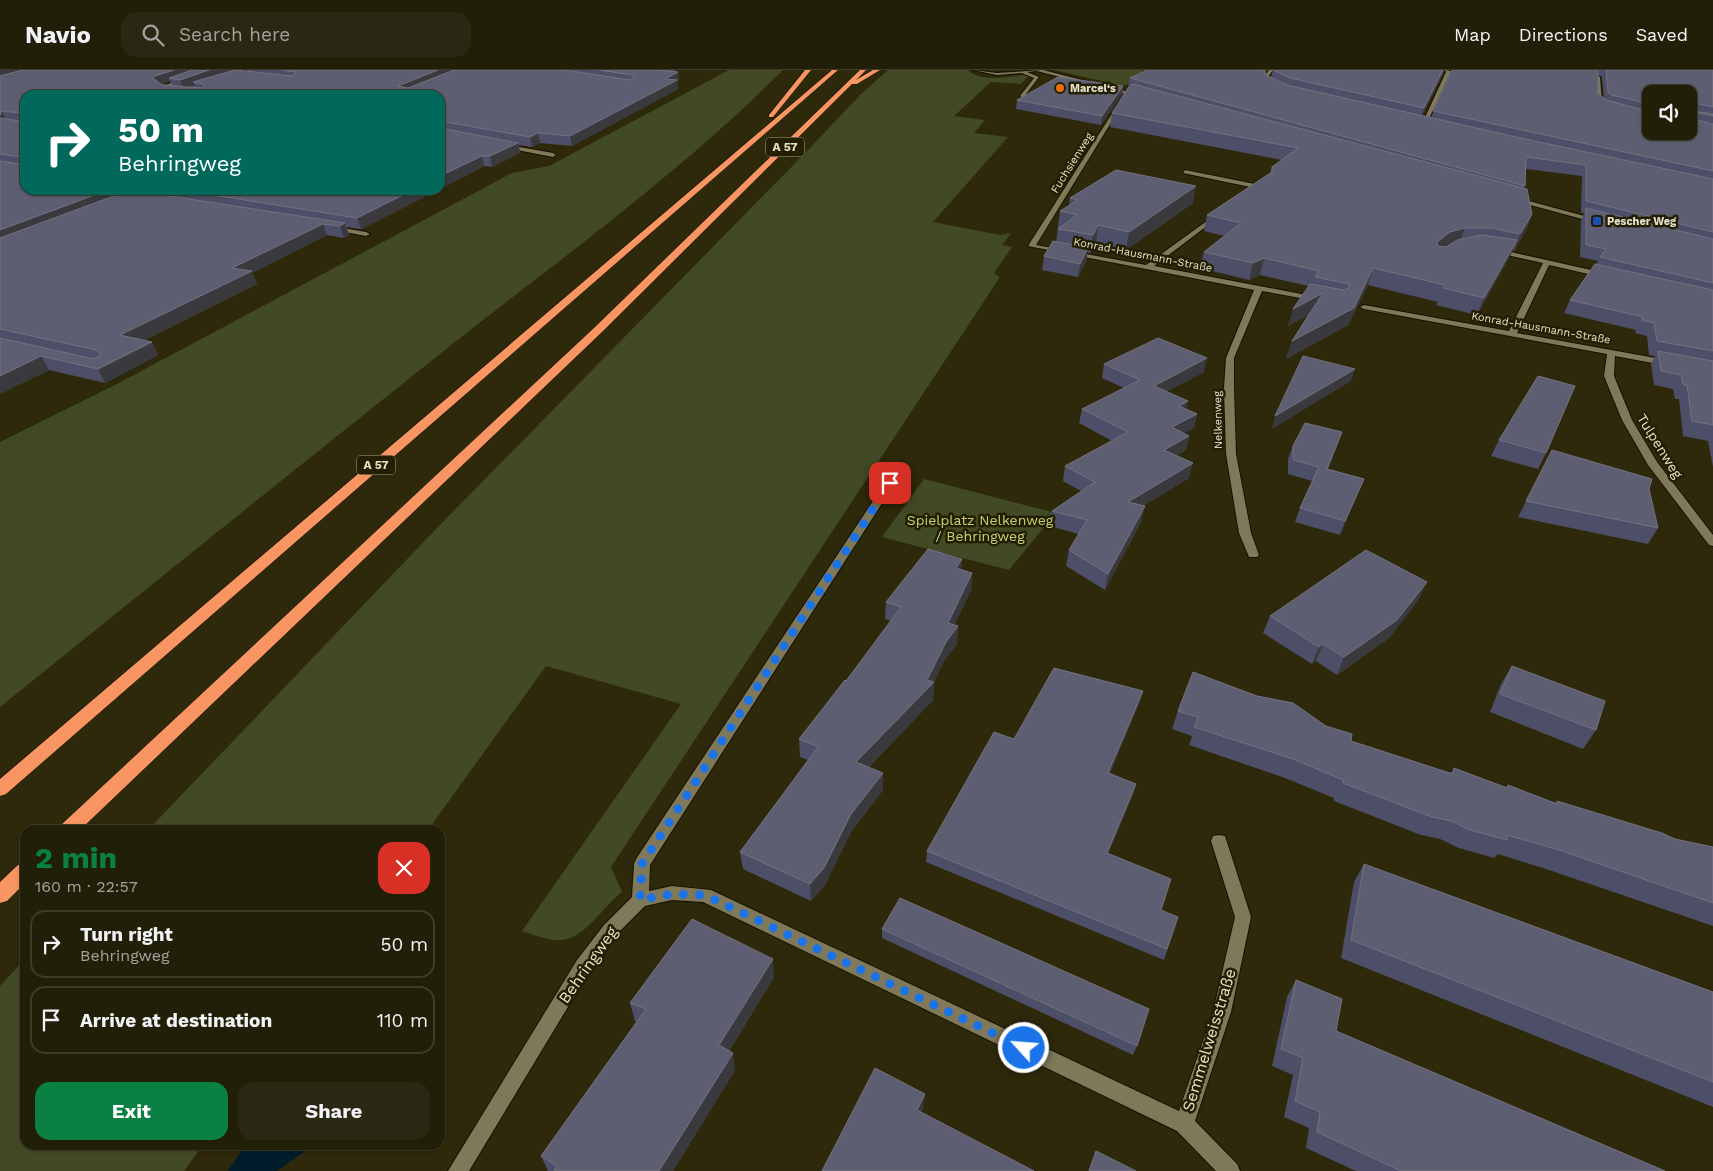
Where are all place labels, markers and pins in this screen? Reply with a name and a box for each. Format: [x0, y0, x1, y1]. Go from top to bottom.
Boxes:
marker: Marcel‘s [1054, 82, 1066, 94]
place label: Marcel‘s [1070, 82, 1116, 95]
marker: Pescher Weg [1591, 215, 1603, 227]
place label: Pescher Weg [1607, 215, 1677, 228]
pin [869, 462, 911, 504]

